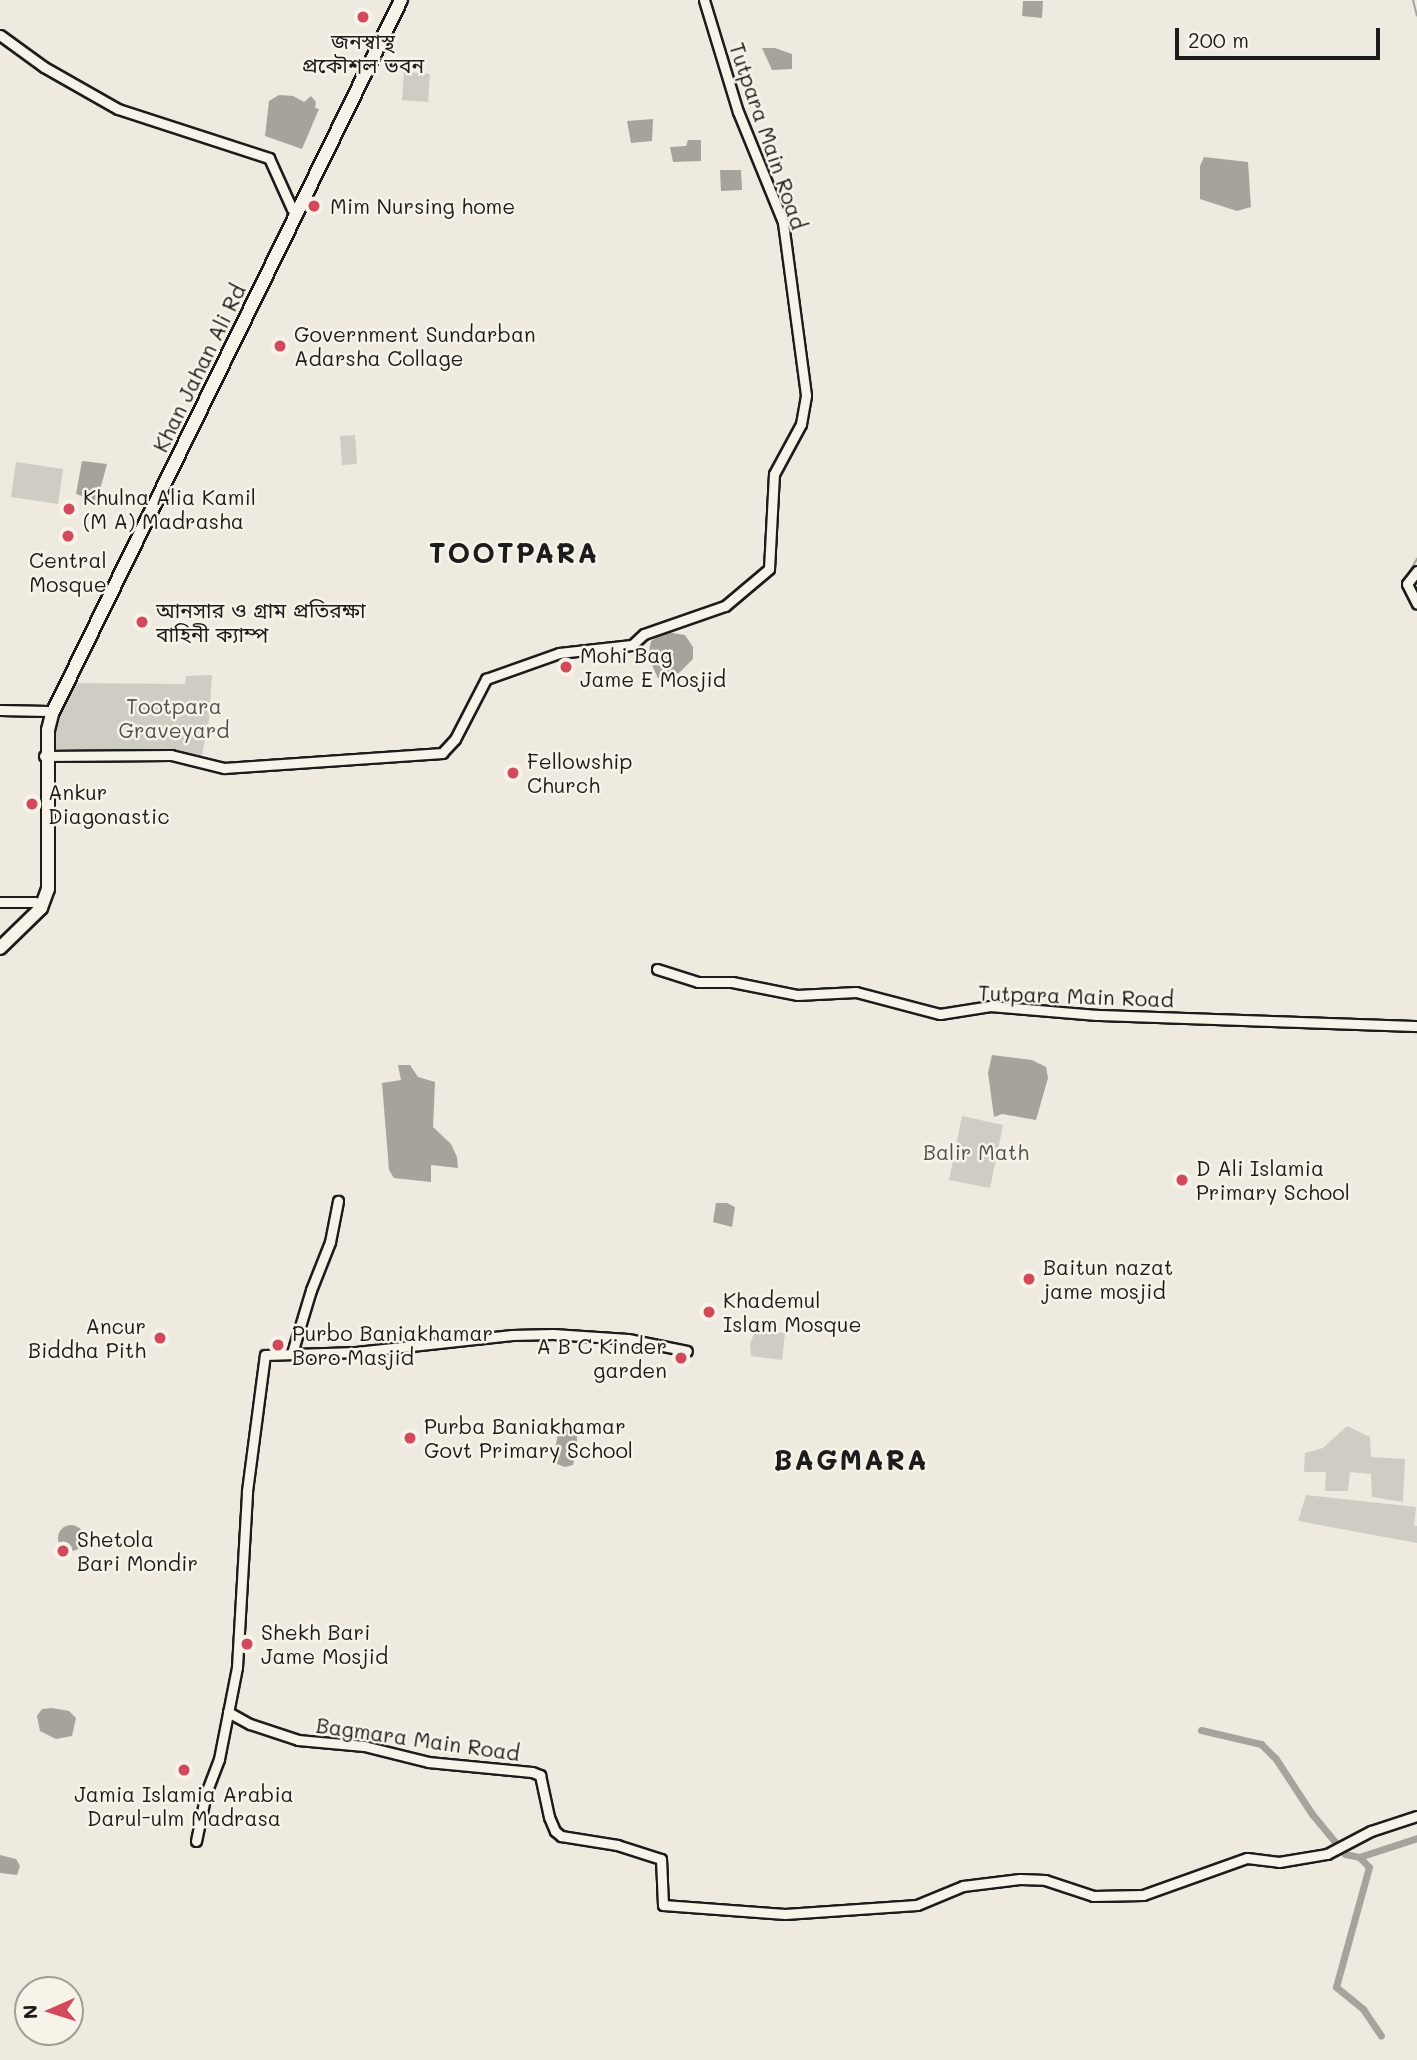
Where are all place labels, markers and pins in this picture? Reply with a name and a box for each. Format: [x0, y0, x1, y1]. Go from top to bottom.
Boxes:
marker: জনস্বাস্থ প্রকৌশল ভবন [355, 9, 371, 25]
place label: জনস্বাস্থ প্রকৌশল ভবন [302, 28, 424, 78]
place label: Mim Nursing home [330, 193, 515, 219]
marker: Mim Nursing home [304, 196, 324, 216]
place label: Government Sundarban Adarsha Collage [294, 321, 536, 371]
marker: Government Sundarban Adarsha Collage [272, 338, 288, 354]
place label: Khulna Alia Kamil (M A) Madrasha [83, 484, 256, 534]
marker: Khulna Alia Kamil (M A) Madrasha [61, 501, 77, 517]
marker: Central Mosque [60, 528, 76, 544]
place label: Central Mosque [29, 547, 107, 597]
place label: আনসার ও গ্রাম প্রতিরক্ষা বাহিনী ক্যাম্প [156, 597, 365, 647]
marker: আনসার ও গ্রাম প্রতিরক্ষা বাহিনী ক্যাম্প [134, 614, 150, 630]
place label: Mohi Bag Jame E Mosjid [580, 642, 726, 692]
marker: Mohi Bag Jame E Mosjid [558, 659, 574, 675]
place label: Fellowship Church [527, 748, 632, 798]
marker: Fellowship Church [505, 765, 521, 781]
place label: Ankur Diagonastic [48, 779, 170, 829]
marker: Ankur Diagonastic [22, 794, 42, 814]
place label: D Ali Islamia Primary School [1196, 1155, 1350, 1205]
marker: D Ali Islamia Primary School [1174, 1172, 1190, 1188]
place label: Baitun nazat jame mosjid [1043, 1254, 1173, 1304]
marker: Baitun nazat jame mosjid [1021, 1271, 1037, 1287]
place label: Khademul Islam Mosque [723, 1287, 862, 1337]
marker: Khademul Islam Mosque [701, 1304, 717, 1320]
place label: Ancur Biddha Pith [28, 1313, 146, 1363]
place label: Purbo Baniakhamar Boro Masjid [292, 1320, 493, 1370]
marker: Ancur Biddha Pith [152, 1330, 168, 1346]
place label: A B C Kinder garden [537, 1333, 667, 1383]
marker: Purbo Baniakhamar Boro Masjid [270, 1337, 286, 1353]
marker: A B C Kinder garden [673, 1350, 689, 1366]
place label: Purba Baniakhamar Govt Primary School [424, 1413, 633, 1463]
marker: Purba Baniakhamar Govt Primary School [402, 1430, 418, 1446]
place label: Shetola Bari Mondir [77, 1526, 198, 1576]
marker: Shetola Bari Mondir [55, 1543, 71, 1559]
place label: Shekh Bari Jame Mosjid [261, 1619, 388, 1669]
marker: Shekh Bari Jame Mosjid [239, 1636, 255, 1652]
marker: Jamia Islamia Arabia Darul-ulm Madrasa [176, 1762, 192, 1778]
place label: Jamia Islamia Arabia Darul-ulm Madrasa [74, 1781, 294, 1831]

